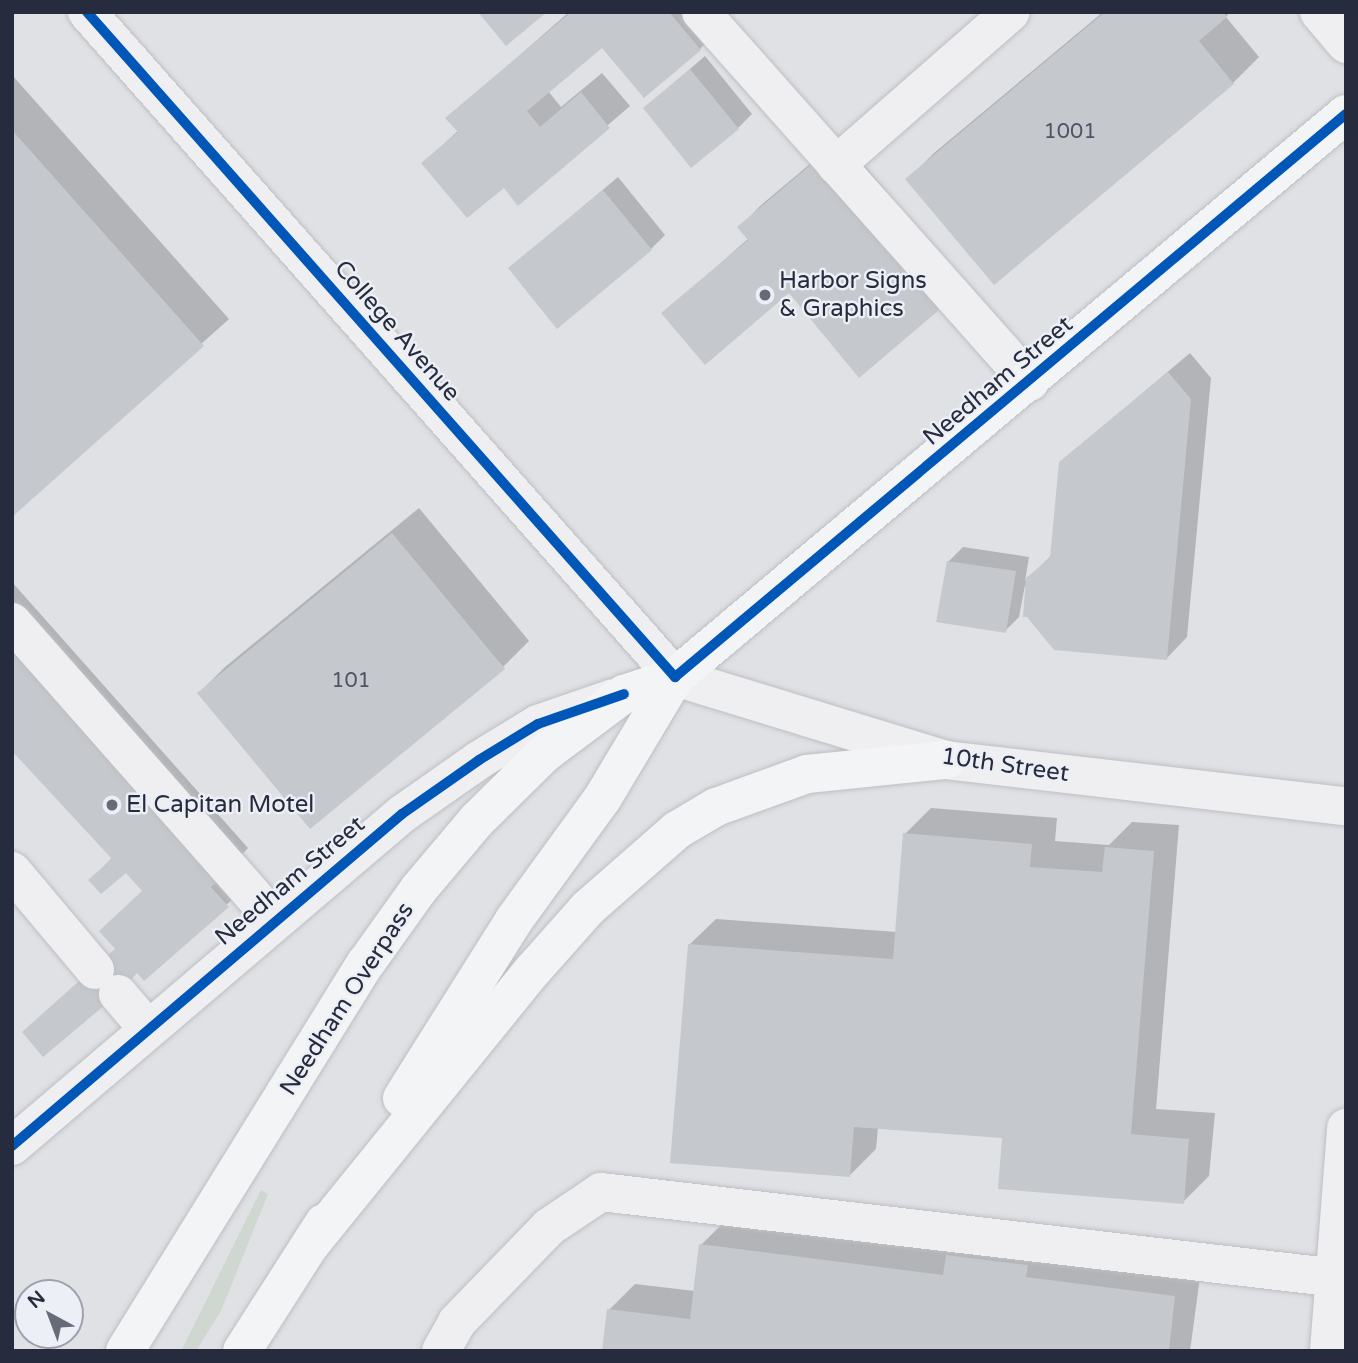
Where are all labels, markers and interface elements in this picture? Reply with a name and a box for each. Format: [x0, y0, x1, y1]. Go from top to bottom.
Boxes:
house number: 1001 [1044, 119, 1096, 145]
street label: College Avenue [328, 255, 466, 407]
place label: Harbor Signs & Graphics [779, 267, 927, 323]
marker: Harbor Signs & Graphics [757, 287, 773, 303]
street label: Needham Street [917, 310, 1079, 452]
house number: 101 [331, 668, 371, 694]
street label: 10th Street [939, 742, 1071, 788]
place label: El Capitan Motel [126, 791, 314, 819]
marker: El Capitan Motel [104, 797, 120, 813]
street label: Needham Street [209, 810, 371, 952]
street label: Needham Overpass [274, 897, 420, 1101]
north arrow [14, 1279, 84, 1349]
text: N [24, 1286, 50, 1313]

